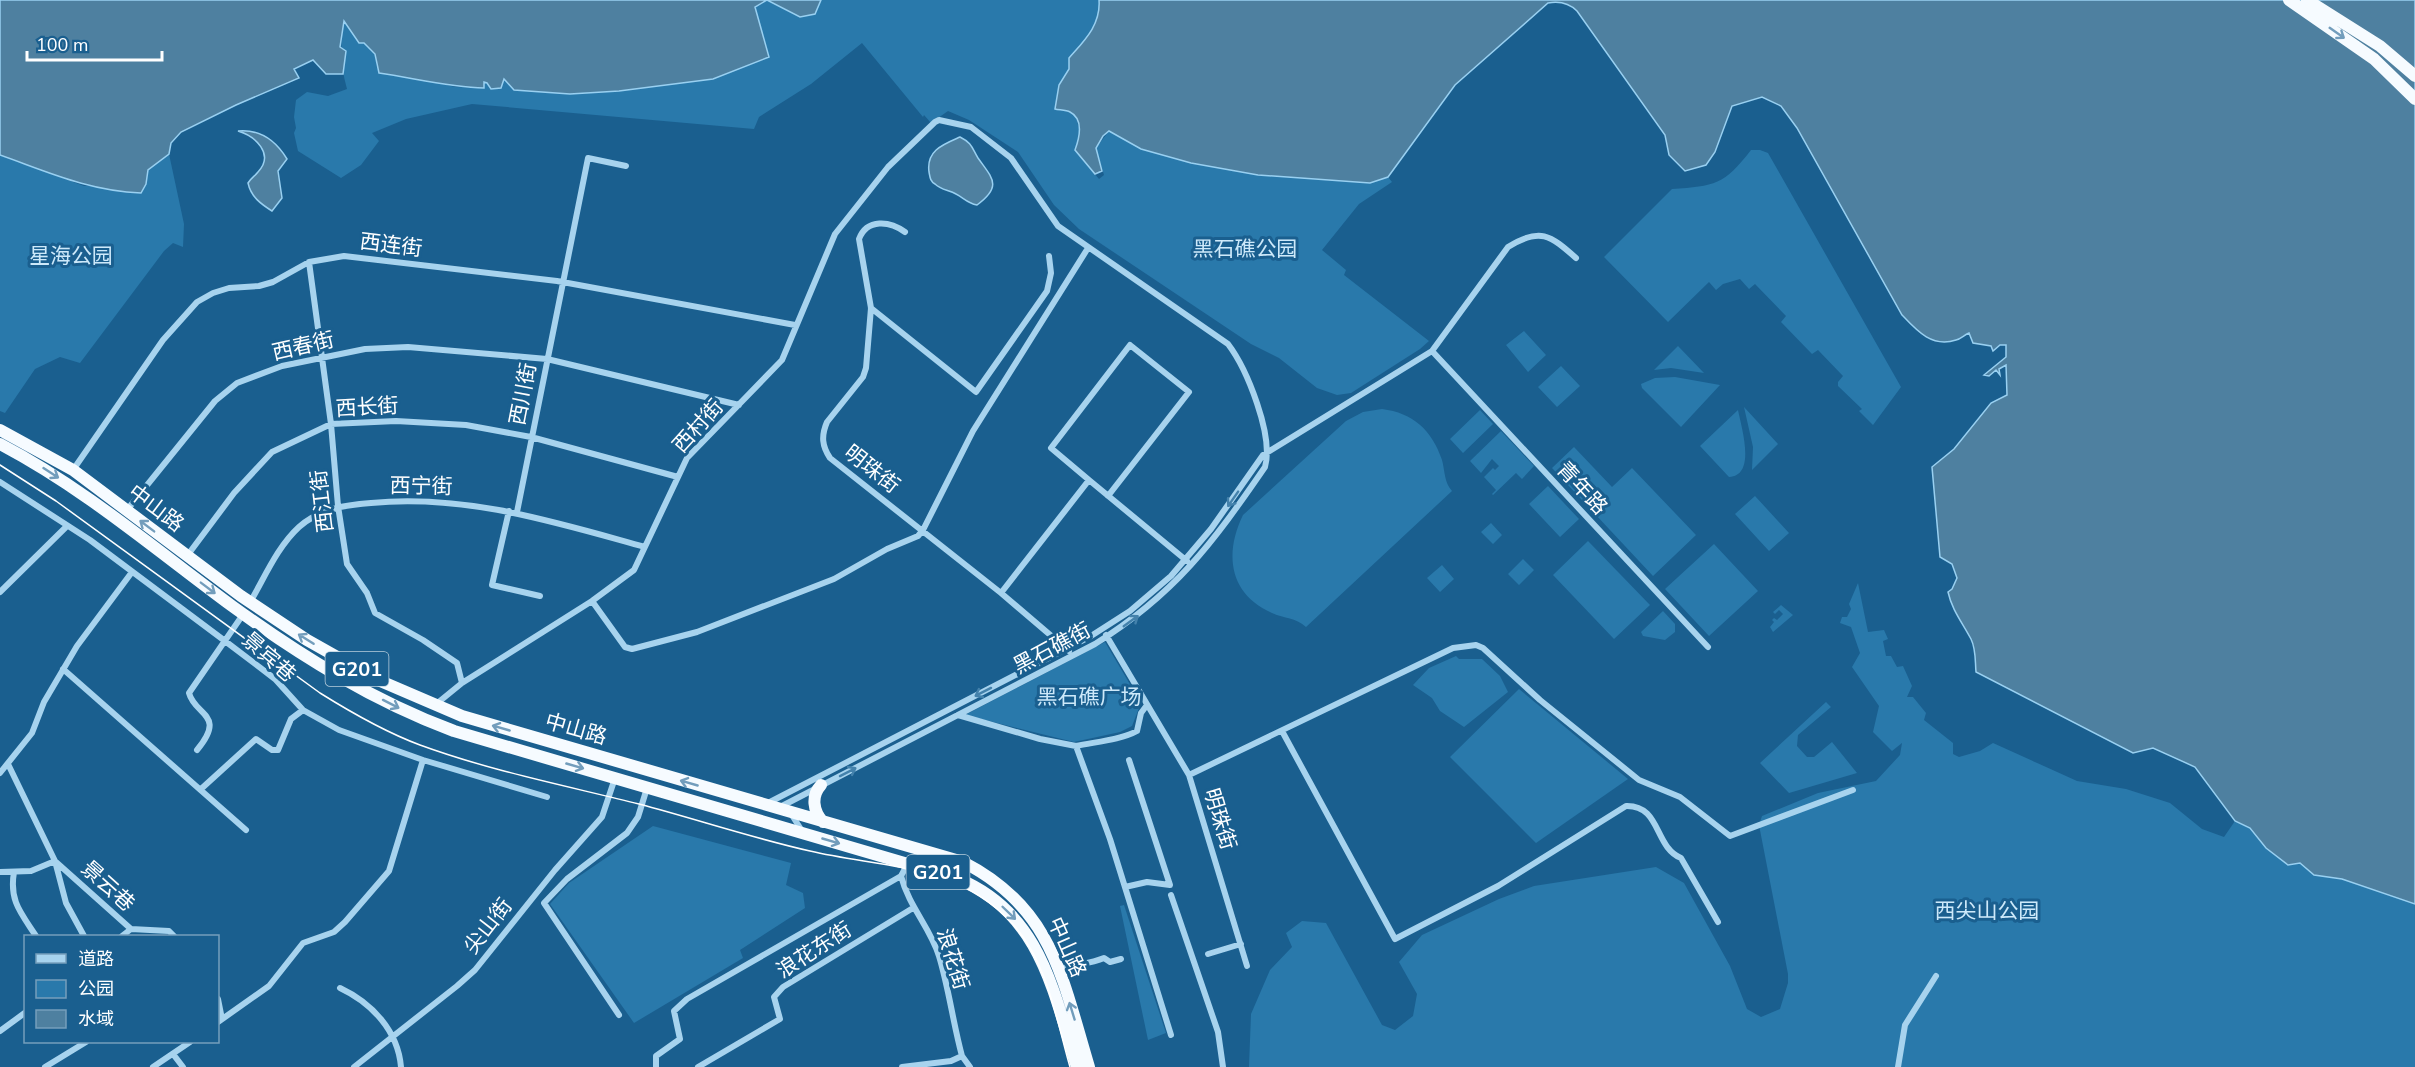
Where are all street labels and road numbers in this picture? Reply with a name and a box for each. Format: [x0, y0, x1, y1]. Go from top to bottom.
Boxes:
street label: 西连街 [358, 227, 424, 263]
street label: 西春街 [269, 325, 337, 367]
street label: 西川街 [503, 360, 543, 428]
street label: 西长街 [335, 391, 399, 423]
street label: 西村街 [667, 393, 729, 459]
street label: 明珠街 [839, 439, 905, 499]
street label: 青年路 [1550, 455, 1614, 521]
street label: 西江街 [304, 468, 340, 534]
street label: 西宁街 [389, 471, 453, 501]
street label: 中山路 [122, 478, 190, 538]
street label: 黑石礁街 [1008, 616, 1096, 680]
street label: 景宾巷 [236, 626, 302, 688]
road number: G201 [326, 652, 388, 686]
street label: 中山路 [542, 707, 610, 751]
street label: 明珠街 [1197, 785, 1243, 853]
street label: 景云巷 [75, 855, 141, 917]
road number: G201 [906, 855, 970, 889]
street label: 尖山街 [458, 893, 518, 959]
street label: 中山路 [1041, 913, 1093, 981]
street label: 浪花东街 [771, 915, 857, 985]
street label: 浪花街 [930, 925, 976, 993]

